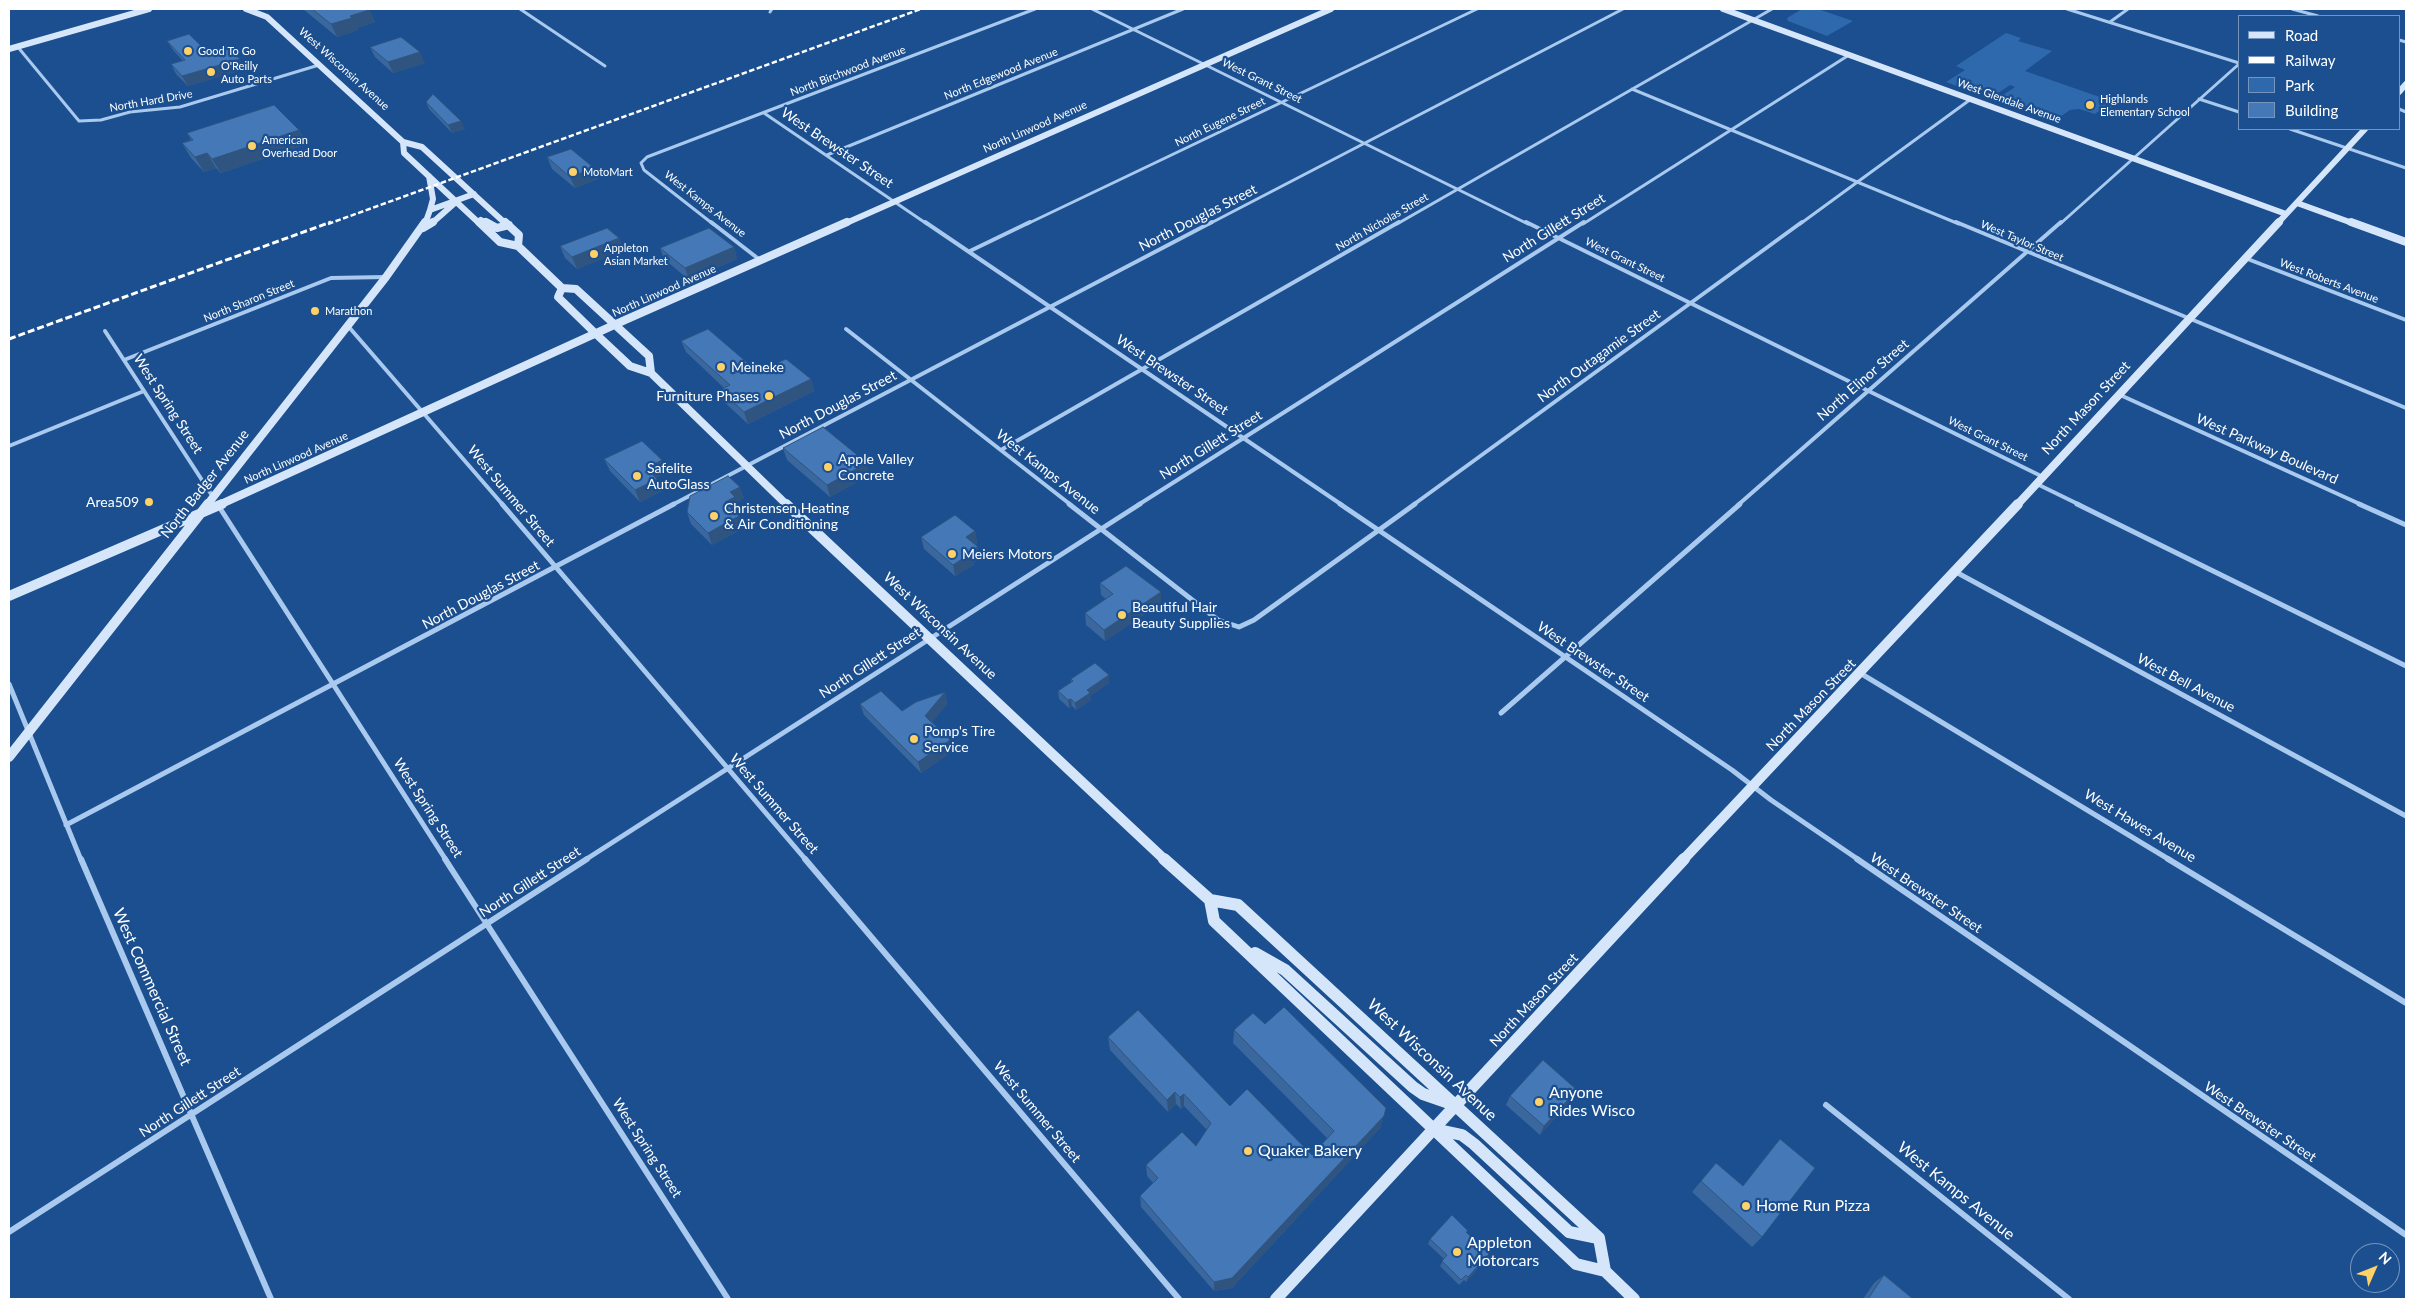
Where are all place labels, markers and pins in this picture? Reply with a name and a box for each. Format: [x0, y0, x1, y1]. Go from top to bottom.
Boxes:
place label: Good To Go [198, 44, 256, 58]
marker: Good To Go [182, 45, 194, 57]
place label: O'Reilly Auto Parts [221, 59, 272, 85]
marker: O'Reilly Auto Parts [205, 66, 217, 78]
place label: Highlands Elementary School [2100, 92, 2190, 118]
marker: Highlands Elementary School [2084, 99, 2096, 111]
place label: American Overhead Door [262, 133, 337, 159]
marker: American Overhead Door [246, 140, 258, 152]
place label: MotoMart [583, 165, 633, 179]
marker: MotoMart [567, 166, 579, 178]
place label: Appleton Asian Market [604, 241, 668, 267]
marker: Appleton Asian Market [588, 248, 600, 260]
place label: Marathon [325, 304, 372, 318]
marker: Marathon [309, 305, 321, 317]
place label: Meineke [731, 359, 784, 375]
marker: Meineke [715, 361, 727, 373]
place label: Furniture Phases [656, 388, 759, 404]
marker: Furniture Phases [763, 390, 775, 402]
place label: Apple Valley Concrete [838, 451, 914, 484]
place label: Safelite AutoGlass [647, 460, 709, 492]
marker: Apple Valley Concrete [822, 461, 834, 473]
marker: Safelite AutoGlass [631, 470, 643, 482]
place label: Area509 [86, 494, 139, 510]
marker: Area509 [143, 496, 155, 508]
place label: Christensen Heating & Air Conditioning [724, 500, 849, 532]
marker: Christensen Heating & Air Conditioning [708, 510, 720, 522]
place label: Meiers Motors [962, 546, 1052, 562]
marker: Meiers Motors [946, 548, 958, 560]
place label: Beautiful Hair Beauty Supplies [1132, 599, 1230, 632]
marker: Beautiful Hair Beauty Supplies [1116, 609, 1128, 621]
place label: Pomp's Tire Service [924, 723, 995, 756]
marker: Pomp's Tire Service [908, 733, 920, 745]
place label: Anyone Rides Wisco [1549, 1083, 1635, 1121]
marker: Anyone Rides Wisco [1533, 1096, 1545, 1108]
place label: Quaker Bakery [1258, 1141, 1362, 1161]
marker: Quaker Bakery [1242, 1145, 1254, 1157]
place label: Home Run Pizza [1756, 1196, 1870, 1216]
marker: Home Run Pizza [1740, 1200, 1752, 1212]
place label: Appleton Motorcars [1467, 1233, 1539, 1271]
marker: Appleton Motorcars [1451, 1246, 1463, 1258]

